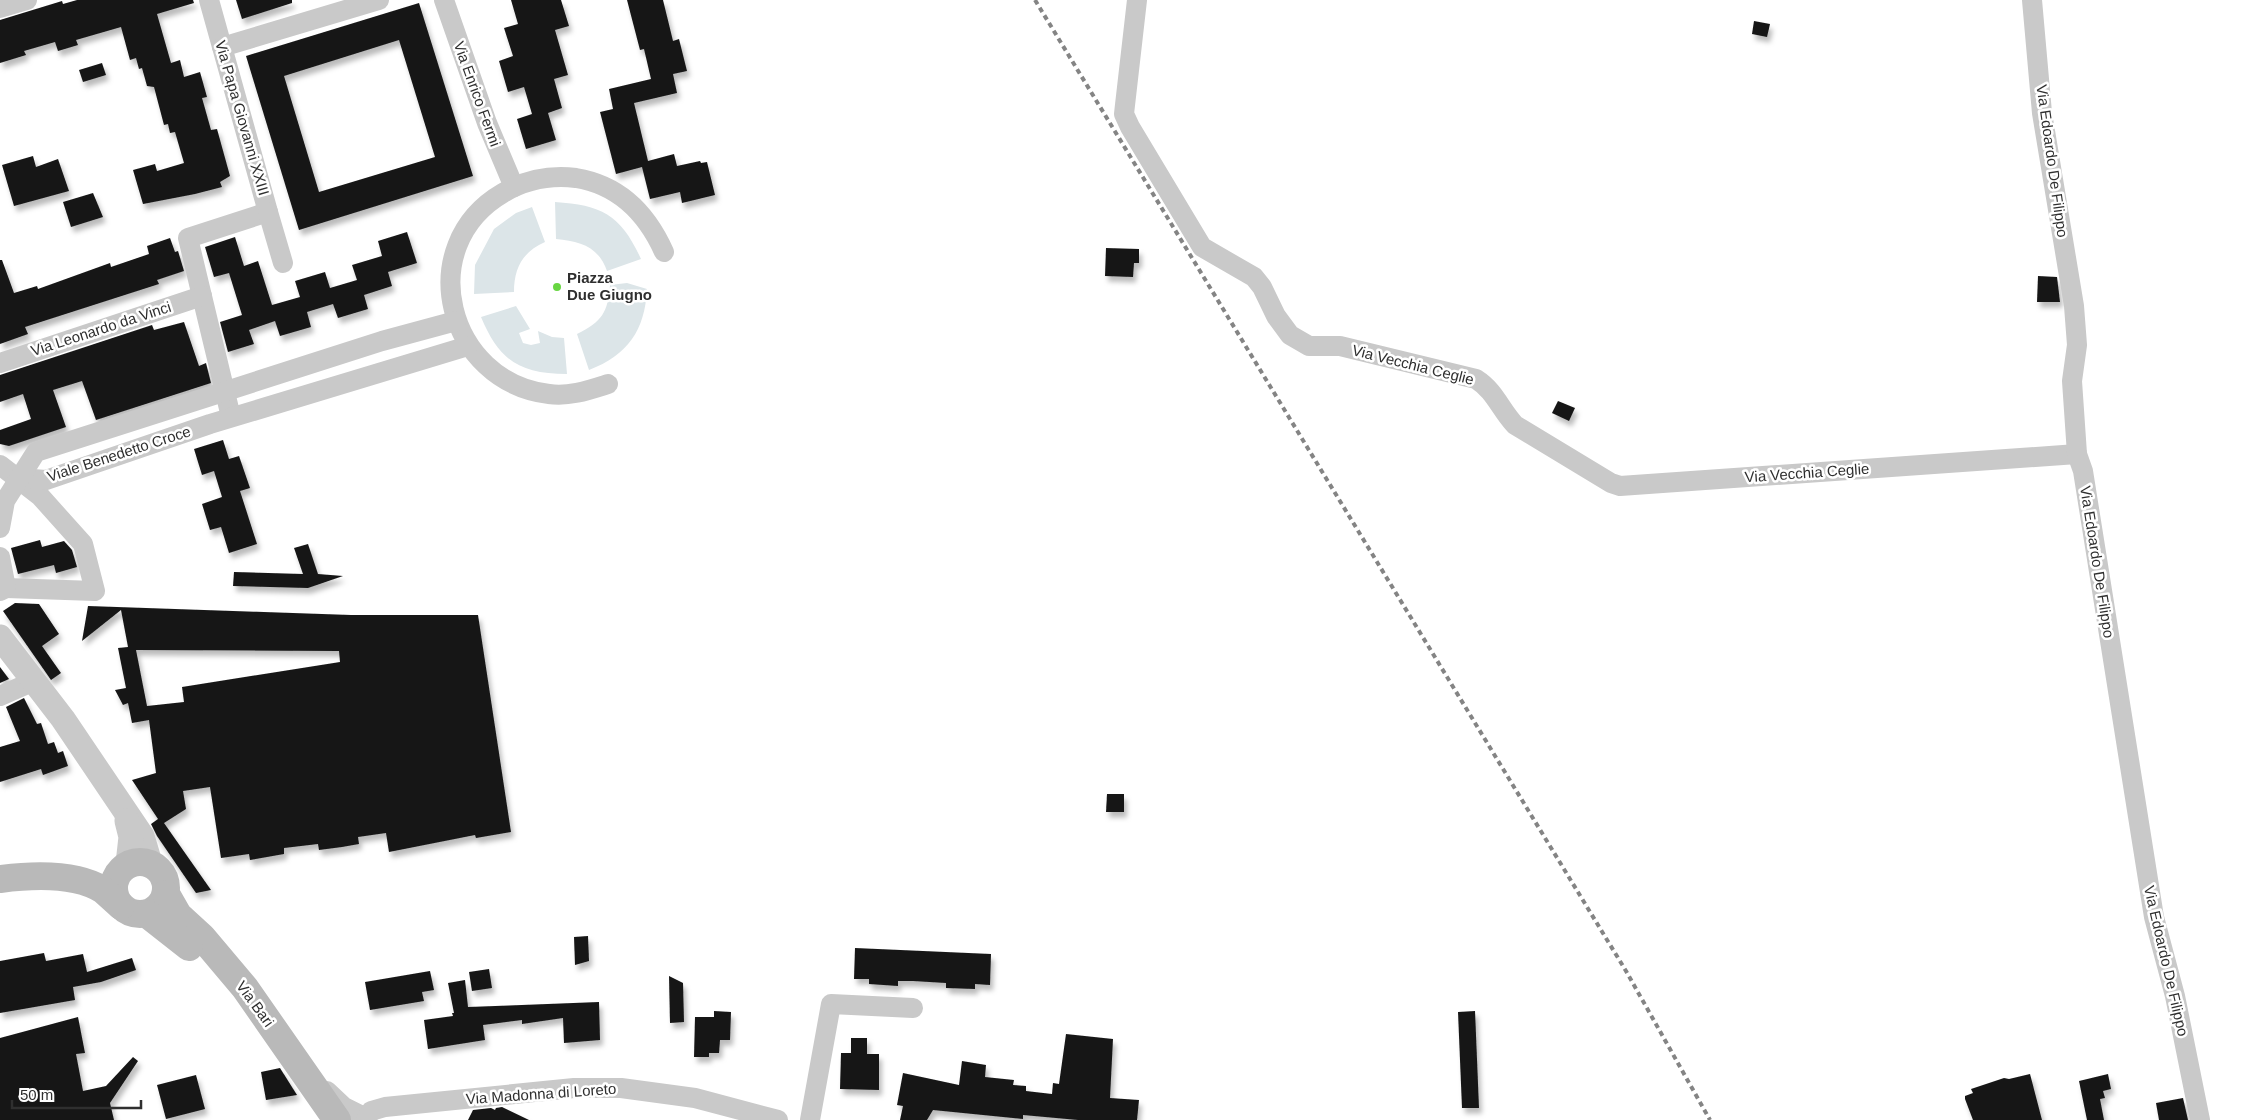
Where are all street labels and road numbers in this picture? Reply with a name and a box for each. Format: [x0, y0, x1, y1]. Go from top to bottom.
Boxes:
street label: Via Papa Giovanni XXIII [212, 38, 273, 197]
street label: Via Enrico Fermi [451, 39, 504, 149]
street label: Via Edoardo De Filippo [2033, 84, 2072, 238]
street label: Via Leonardo da Vinci [29, 298, 173, 359]
street label: Via Vecchia Ceglie [1351, 341, 1476, 388]
street label: Viale Benedetto Croce [45, 422, 193, 485]
street label: Via Vecchia Ceglie [1744, 460, 1870, 485]
street label: Via Edoardo De Filippo [2077, 485, 2118, 639]
street label: Via Edoardo De Filippo [2141, 884, 2192, 1038]
street label: Via Bari [233, 978, 278, 1030]
street label: Via Madonna di Loreto [465, 1080, 617, 1107]

